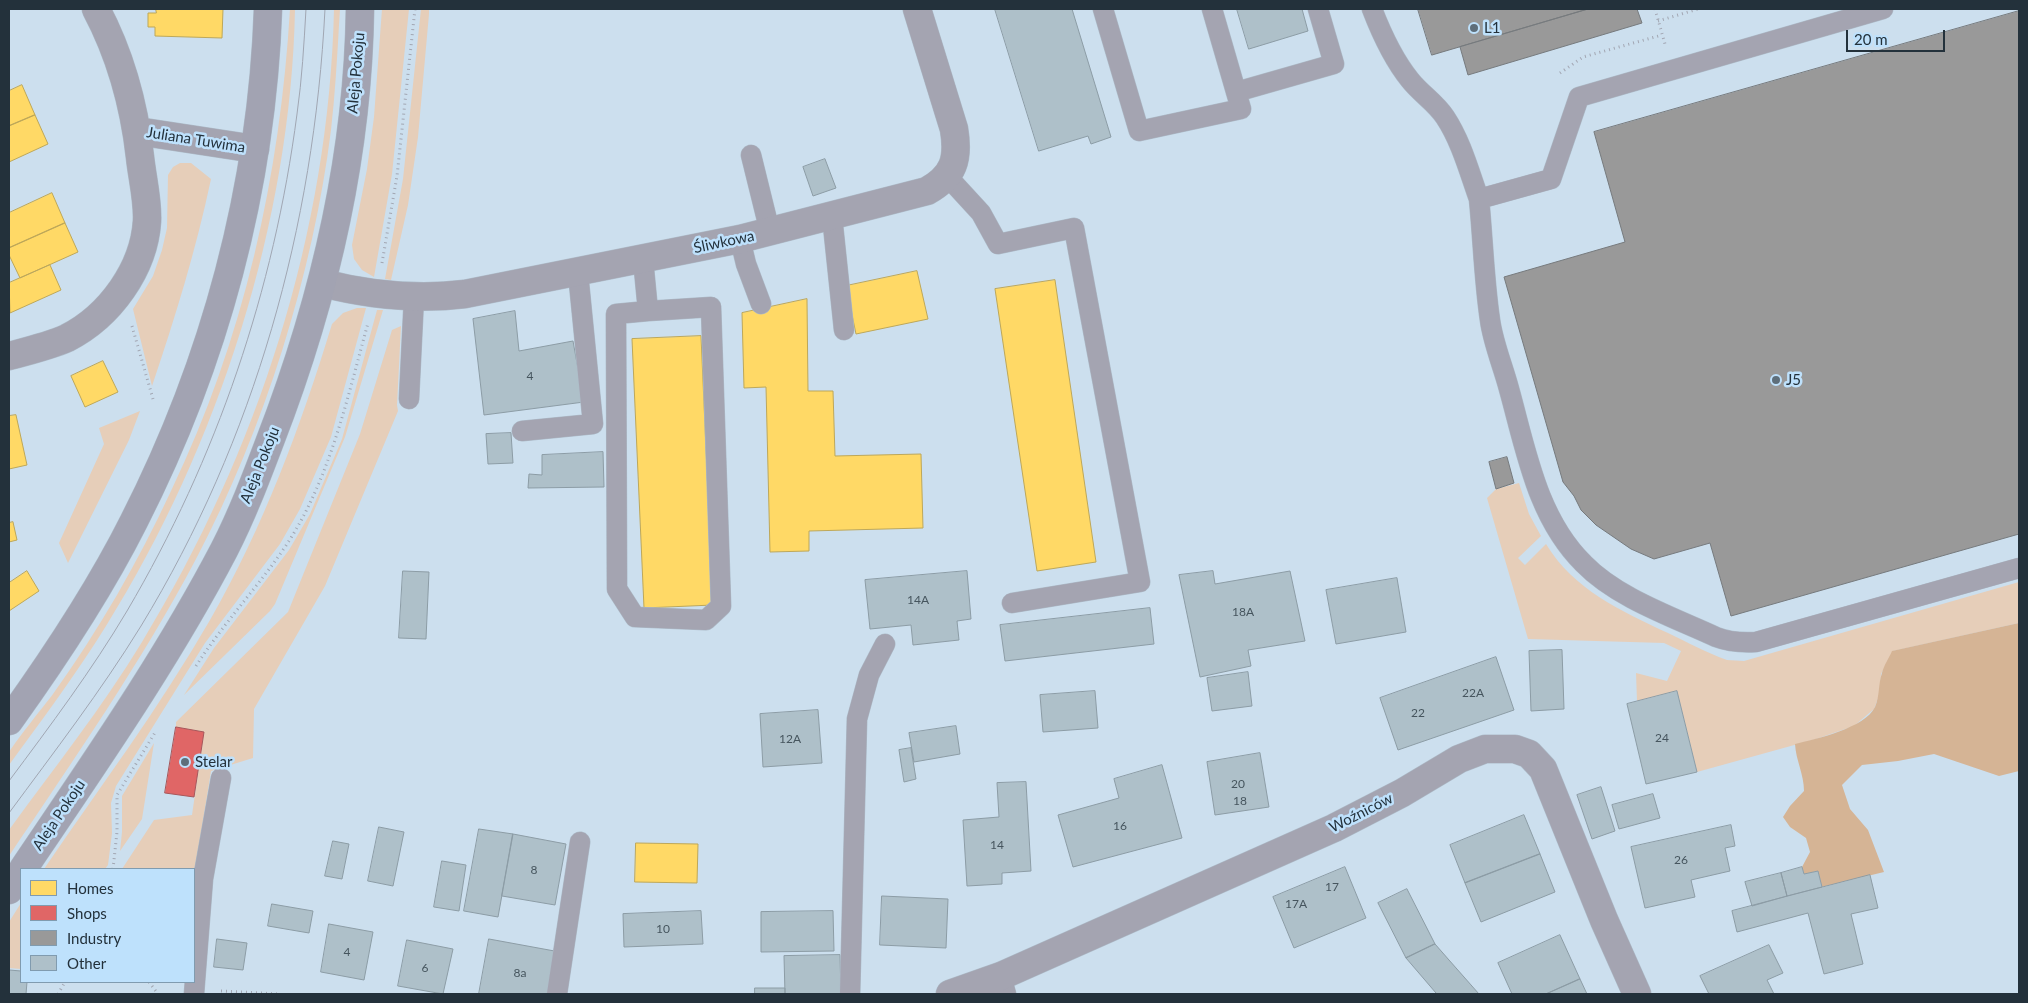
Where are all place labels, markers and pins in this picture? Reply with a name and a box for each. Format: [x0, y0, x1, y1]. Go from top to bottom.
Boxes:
place label: L1 [1484, 19, 1500, 37]
marker: L1 [1468, 22, 1480, 34]
place label: J5 [1786, 371, 1801, 389]
marker: J5 [1770, 374, 1782, 386]
place label: Stelar [195, 753, 233, 771]
marker: Stelar [179, 756, 191, 768]

